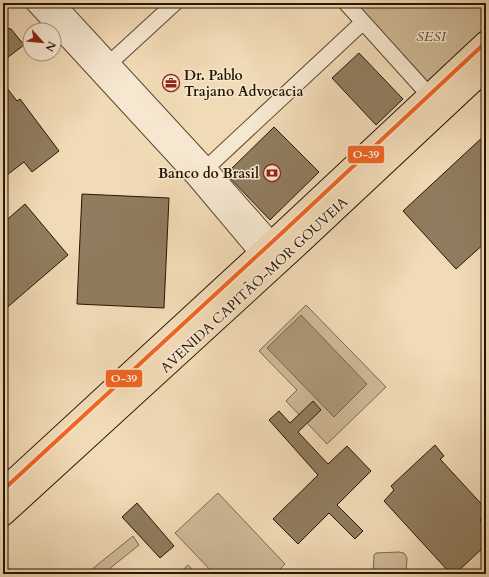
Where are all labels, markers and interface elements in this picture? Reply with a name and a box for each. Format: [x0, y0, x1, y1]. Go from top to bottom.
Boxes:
north arrow [22, 22, 62, 62]
park label: SESI [416, 27, 447, 46]
text: N [41, 39, 59, 54]
place label: Dr. Pablo Trajano Advocacia [184, 66, 304, 101]
office icon: Dr. Pablo Trajano Advocacia [161, 73, 181, 93]
line badge: O-39 [347, 145, 385, 164]
text: O-39 [353, 147, 380, 162]
bank icon: Banco do Brasil [262, 163, 282, 183]
place label: Banco do Brasil [158, 164, 259, 183]
street label: AVENIDA CAPITÃO-MOR GOUVEIA [156, 193, 352, 377]
line badge: O-39 [105, 369, 143, 388]
text: O-39 [111, 371, 138, 386]

